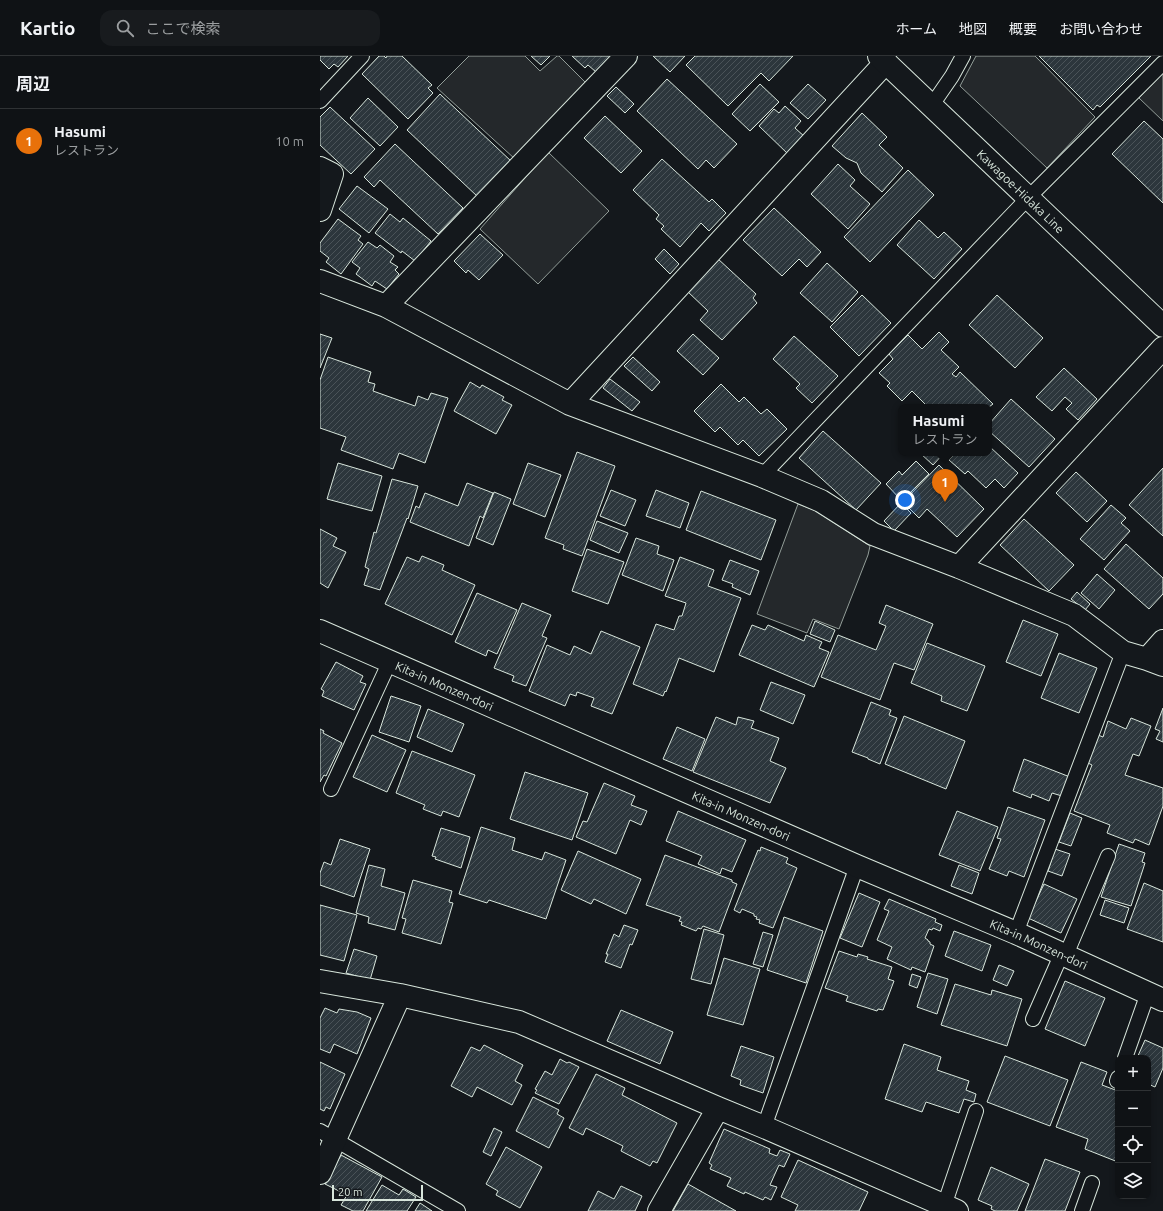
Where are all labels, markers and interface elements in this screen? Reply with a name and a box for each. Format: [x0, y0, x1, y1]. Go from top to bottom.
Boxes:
search box [100, 10, 380, 46]
text: Kartio [20, 17, 76, 39]
icon: search [114, 17, 136, 39]
text: ここで検索 [146, 20, 221, 37]
text: ホーム [895, 21, 937, 37]
text: 地図 [959, 21, 987, 37]
text: 概要 [1009, 21, 1037, 37]
text: お問い合わせ [1059, 21, 1143, 37]
text: 周辺 [16, 74, 50, 93]
text: Hasumi [54, 123, 106, 140]
text: 1 [25, 134, 33, 148]
text: 10 m [275, 134, 304, 148]
text: レストラン [54, 143, 119, 157]
street label: Kawagoe-Hidaka Line [975, 147, 1067, 235]
popup [898, 404, 992, 456]
text: Hasumi [912, 412, 964, 429]
text: レストラン [912, 432, 978, 446]
pin: 1 [932, 469, 958, 502]
your location [895, 490, 915, 510]
street label: Kita-in Monzen-dori [394, 658, 496, 713]
street label: Kita-in Monzen-dori [690, 788, 792, 843]
street label: Kita-in Monzen-dori [988, 916, 1090, 971]
map controls [1115, 1055, 1151, 1199]
button: + [1115, 1055, 1151, 1091]
button: − [1115, 1091, 1151, 1127]
button: locate [1115, 1127, 1151, 1163]
button: layers [1115, 1163, 1151, 1199]
scale bar [332, 1183, 423, 1202]
text: 20 m [338, 1186, 362, 1198]

